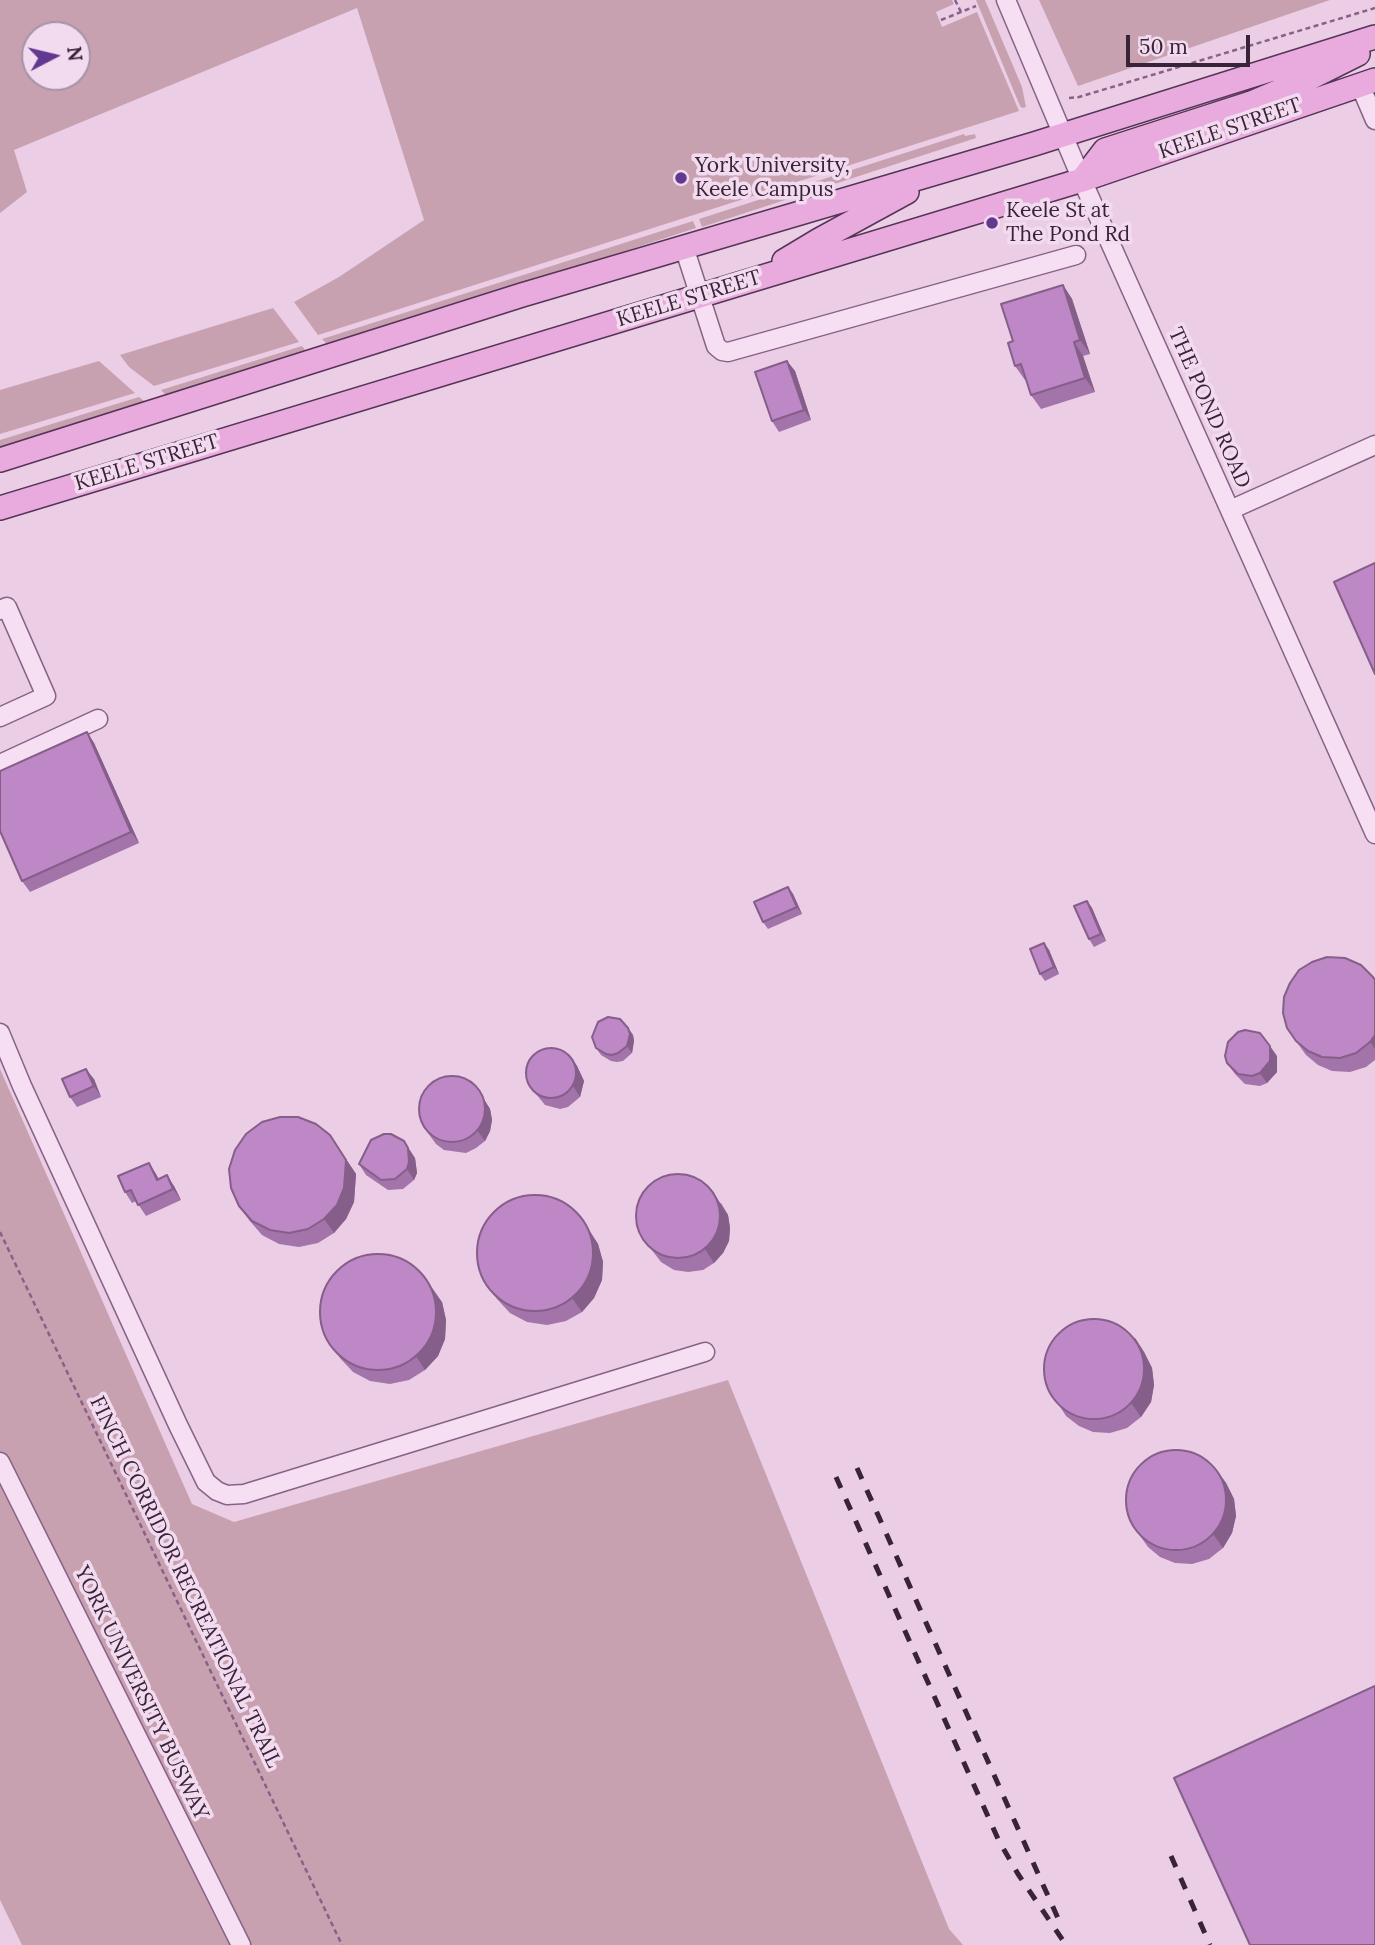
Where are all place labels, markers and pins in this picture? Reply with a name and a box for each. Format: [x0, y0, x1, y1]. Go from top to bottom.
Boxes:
place label: York University, Keele Campus [695, 153, 850, 203]
marker: York University, Keele Campus [673, 170, 689, 186]
place label: Keele St at The Pond Rd [1006, 198, 1130, 248]
marker: Keele St at The Pond Rd [984, 215, 1000, 231]

